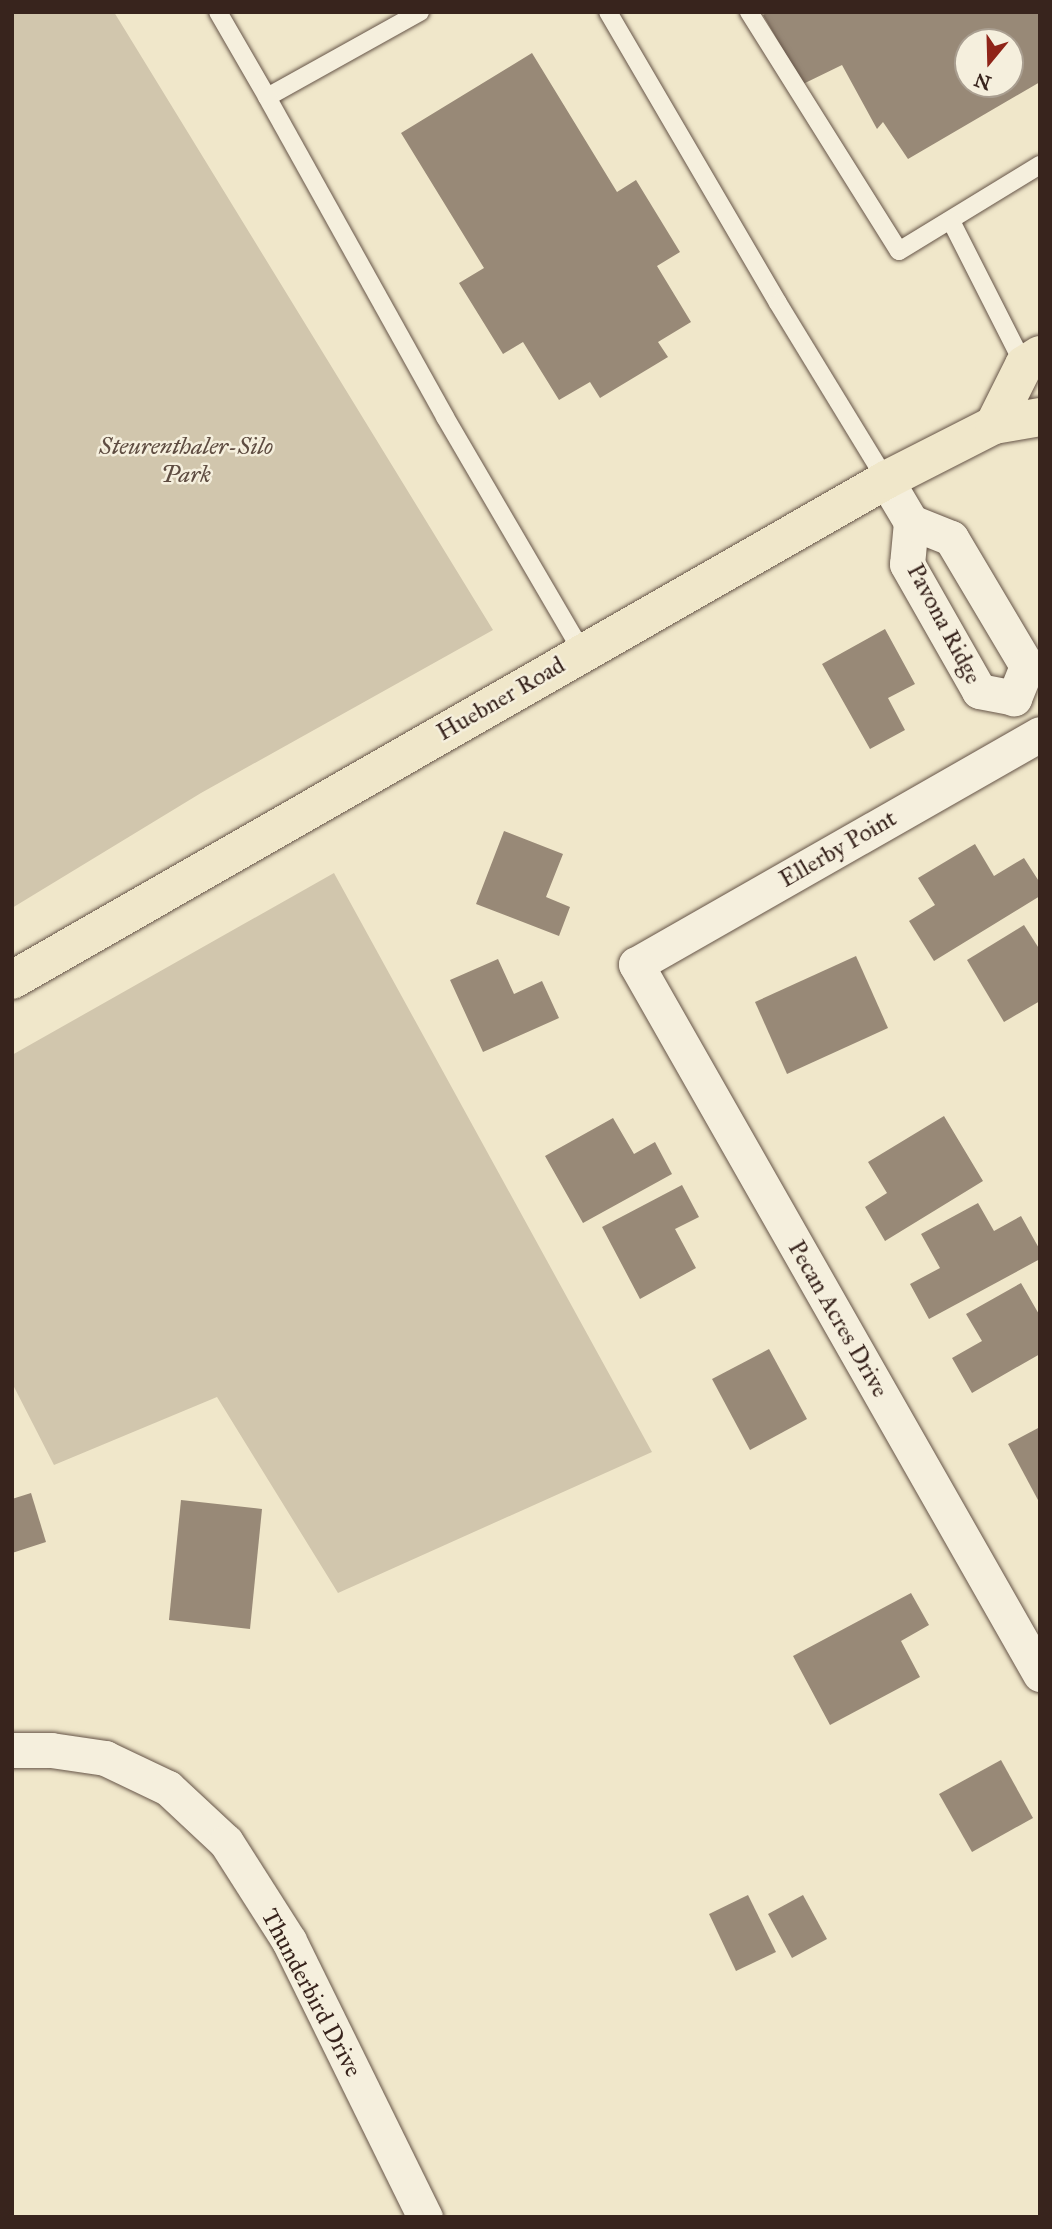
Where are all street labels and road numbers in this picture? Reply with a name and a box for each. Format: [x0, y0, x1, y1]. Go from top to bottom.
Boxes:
street label: Pavona Ridge [900, 559, 988, 689]
street label: Huebner Road [432, 651, 570, 747]
street label: Ellerby Point [774, 804, 902, 894]
street label: Pecan Acres Drive [782, 1236, 894, 1402]
street label: Thunderbird Drive [255, 1904, 367, 2082]

